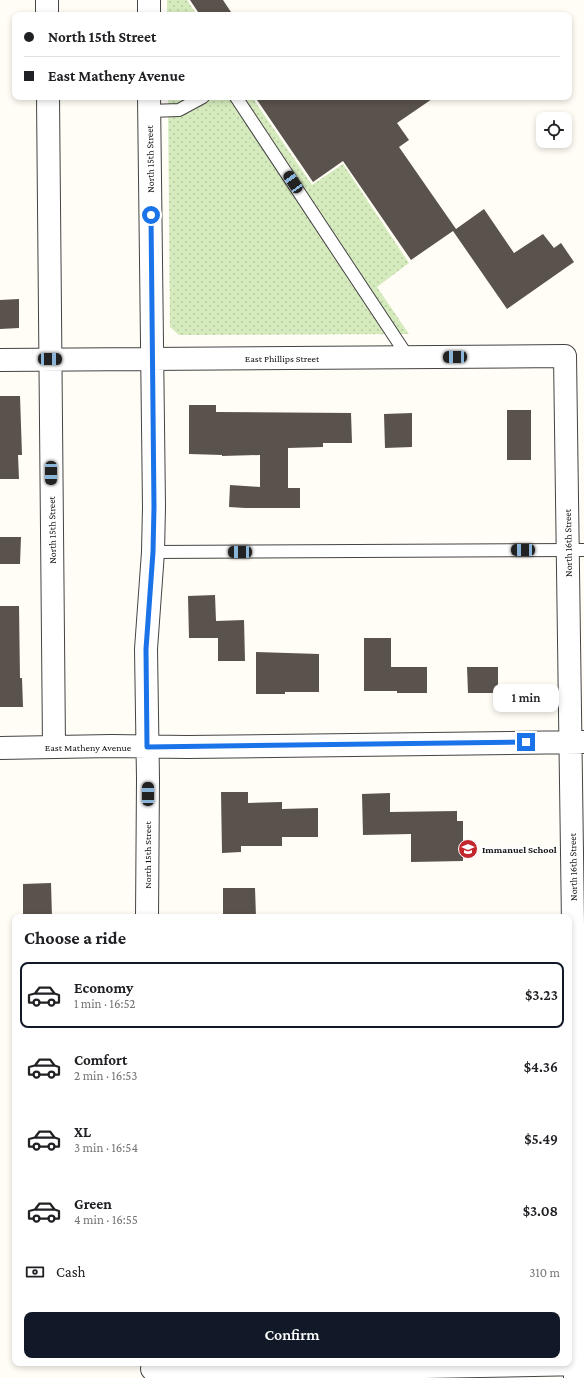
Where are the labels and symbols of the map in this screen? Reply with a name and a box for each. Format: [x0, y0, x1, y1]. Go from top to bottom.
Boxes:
street label: North 15th Street [144, 124, 156, 193]
car [281, 169, 305, 195]
route start [142, 206, 160, 224]
car [443, 351, 467, 363]
car [38, 353, 62, 365]
street label: East Phillips Street [245, 353, 320, 364]
car [45, 461, 57, 485]
street label: North 15th Street [46, 495, 58, 564]
street label: North 16th Street [562, 508, 574, 577]
car [511, 544, 535, 556]
car [228, 546, 252, 558]
callout: 1 min [493, 684, 559, 712]
route end [517, 733, 535, 751]
street label: East Matheny Avenue [45, 742, 132, 753]
car [142, 782, 154, 806]
street label: North 15th Street [142, 821, 153, 889]
street label: North 16th Street [567, 832, 579, 901]
school or university icon: Immanuel School [457, 838, 479, 860]
place label: Immanuel School [482, 844, 557, 855]

